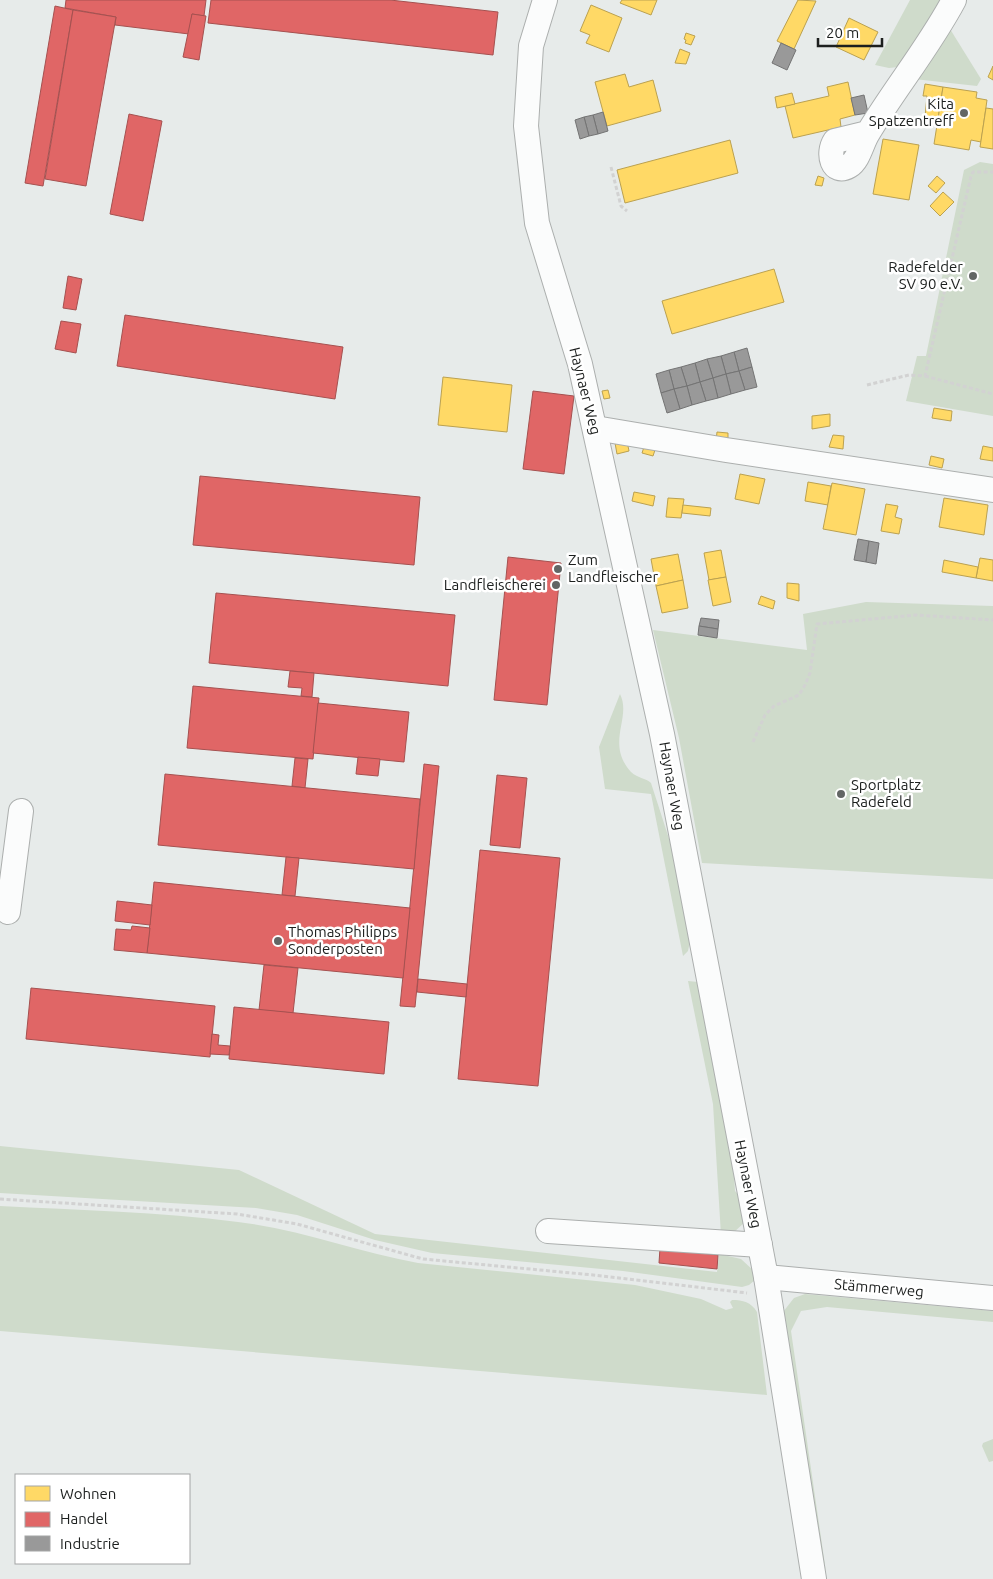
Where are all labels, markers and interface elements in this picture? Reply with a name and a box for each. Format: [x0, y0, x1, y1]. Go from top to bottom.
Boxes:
scale bar [818, 15, 882, 47]
text: 20 m [826, 24, 859, 41]
place label: Kita Spatzentreff [869, 95, 955, 129]
marker: Kita Spatzentreff [958, 107, 970, 119]
place label: Radefelder SV 90 e.V. [888, 258, 963, 292]
marker: Radefelder SV 90 e.V. [967, 270, 979, 282]
street label: Haynaer Weg [566, 345, 605, 436]
place label: Zum Landfleischer [568, 551, 659, 585]
marker: Zum Landfleischer [552, 563, 564, 575]
place label: Landfleischerei [444, 576, 546, 593]
marker: Landfleischerei [550, 579, 562, 591]
street label: Haynaer Weg [656, 740, 689, 832]
place label: Sportplatz Radefeld [851, 776, 921, 810]
marker: Sportplatz Radefeld [835, 788, 847, 800]
place label: Thomas Philipps Sonderposten [288, 923, 397, 957]
marker: Thomas Philipps Sonderposten [272, 935, 284, 947]
street label: Haynaer Weg [732, 1138, 765, 1230]
street label: Stämmerweg [833, 1275, 925, 1300]
legend [15, 1474, 190, 1564]
text: Wohnen [60, 1485, 116, 1502]
text: Handel [60, 1510, 108, 1527]
text: Industrie [60, 1535, 120, 1552]

